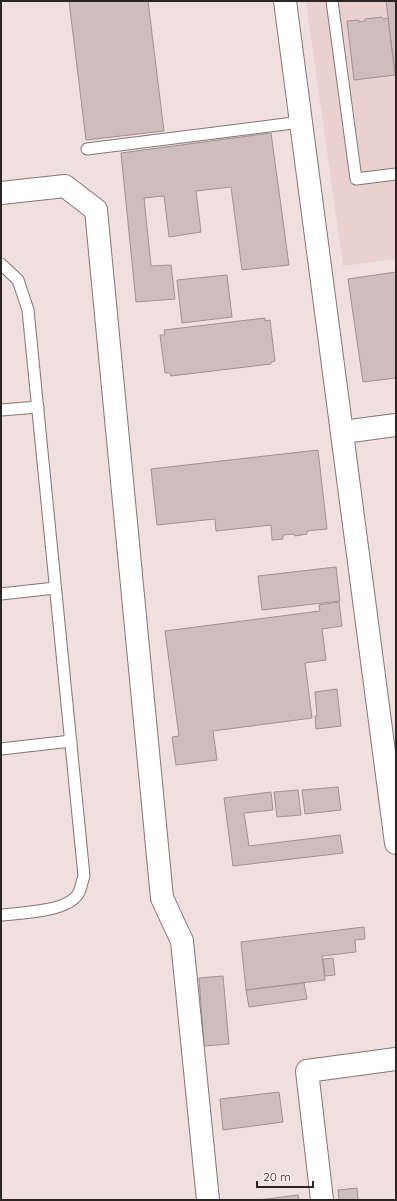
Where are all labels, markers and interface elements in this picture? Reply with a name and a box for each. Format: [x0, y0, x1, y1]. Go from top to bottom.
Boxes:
scale bar [257, 1163, 313, 1189]
text: 20 m [263, 1169, 291, 1184]

